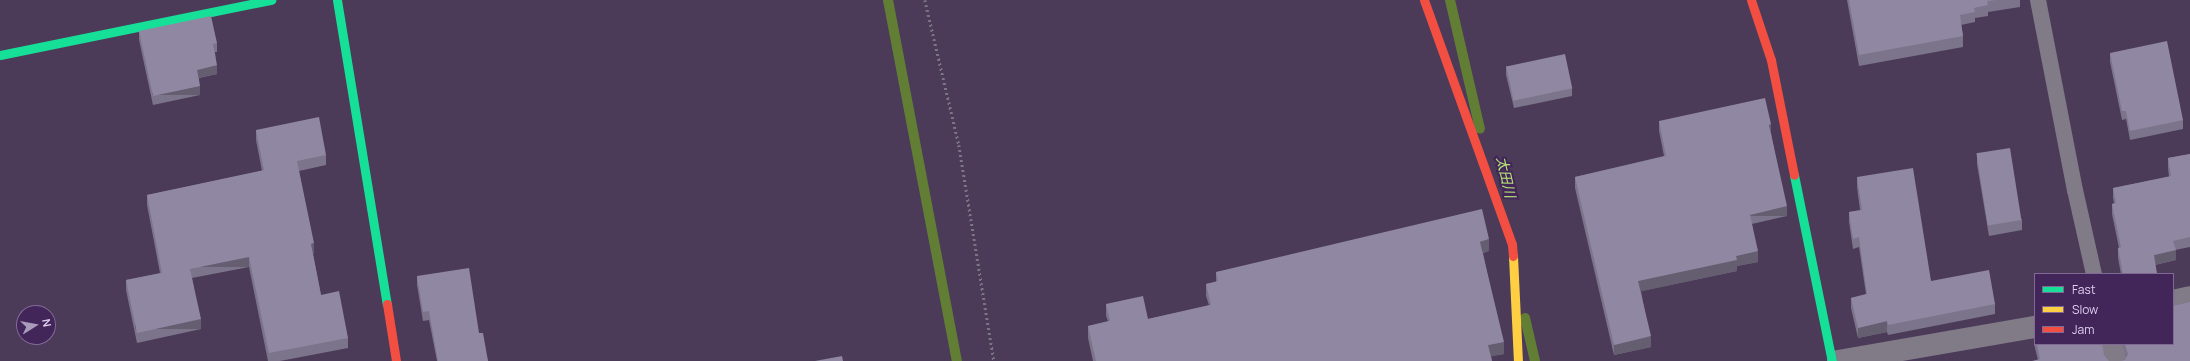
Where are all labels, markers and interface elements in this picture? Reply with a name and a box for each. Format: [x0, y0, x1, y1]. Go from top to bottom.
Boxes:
water label: 太田川 [1493, 155, 1519, 199]
legend [2034, 273, 2174, 345]
text: Fast [2072, 281, 2096, 298]
text: Slow [2072, 301, 2098, 318]
north arrow [16, 305, 56, 345]
text: N [39, 317, 55, 328]
text: Jam [2072, 321, 2094, 338]

